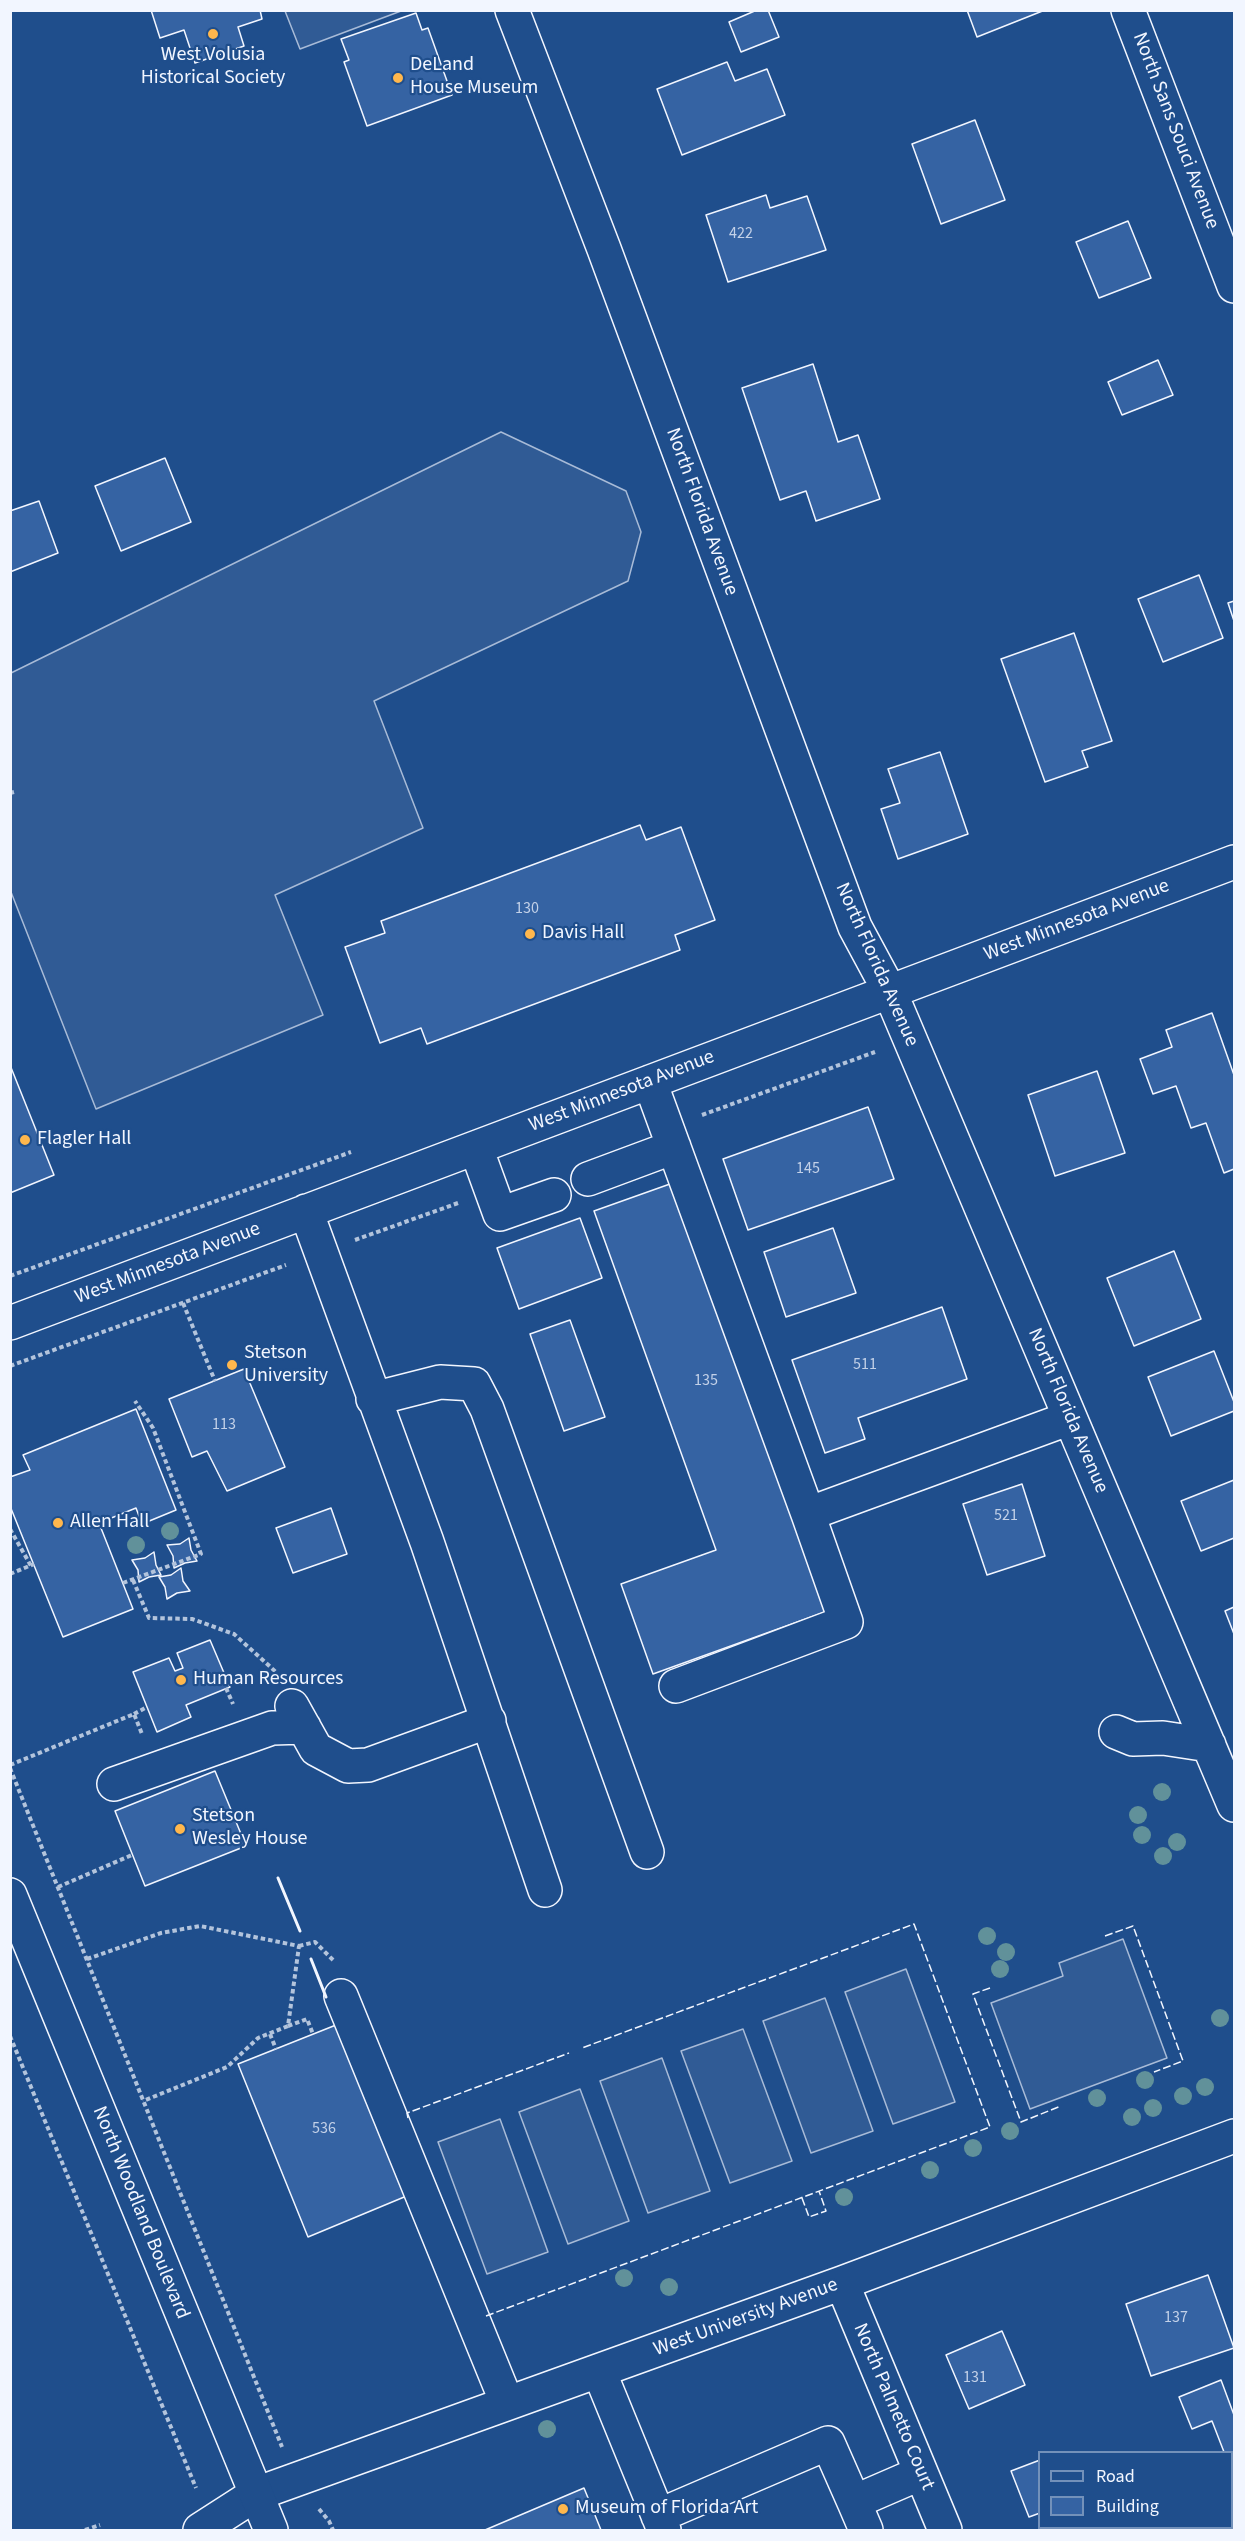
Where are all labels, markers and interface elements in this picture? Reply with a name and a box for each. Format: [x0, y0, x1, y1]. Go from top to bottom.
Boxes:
marker: West Volusia Historical Society [206, 27, 220, 41]
street label: North Sans Souci Avenue [1126, 29, 1224, 233]
place label: West Volusia Historical Society [141, 44, 285, 91]
place label: DeLand House Museum [410, 54, 538, 101]
marker: DeLand House Museum [391, 71, 405, 85]
house number: 422 [729, 224, 753, 244]
street label: North Florida Avenue [659, 425, 743, 599]
street label: West Minnesota Avenue [981, 875, 1173, 967]
street label: North Florida Avenue [829, 879, 923, 1051]
house number: 130 [515, 899, 539, 919]
place label: Davis Hall [542, 922, 624, 946]
marker: Davis Hall [523, 927, 537, 941]
street label: West Minnesota Avenue [526, 1046, 718, 1138]
place label: Flagler Hall [37, 1128, 131, 1152]
marker: Flagler Hall [18, 1133, 32, 1147]
house number: 145 [796, 1159, 820, 1179]
street label: West Minnesota Avenue [72, 1218, 264, 1310]
street label: North Florida Avenue [1021, 1325, 1113, 1497]
place label: Stetson University [244, 1342, 328, 1389]
house number: 511 [853, 1355, 877, 1375]
marker: Stetson University [225, 1358, 239, 1372]
house number: 135 [694, 1371, 718, 1391]
house number: 113 [212, 1415, 236, 1435]
house number: 521 [994, 1506, 1018, 1526]
place label: Allen Hall [70, 1511, 149, 1535]
marker: Allen Hall [51, 1516, 65, 1530]
place label: Human Resources [193, 1668, 343, 1692]
marker: Human Resources [174, 1673, 188, 1687]
place label: Stetson Wesley House [192, 1805, 308, 1852]
marker: Stetson Wesley House [173, 1822, 187, 1836]
street label: North Woodland Boulevard [86, 2103, 194, 2323]
house number: 536 [312, 2119, 336, 2139]
street label: West University Avenue [651, 2274, 841, 2362]
house number: 137 [1164, 2308, 1188, 2328]
street label: North Palmetto Court [847, 2320, 939, 2494]
house number: 131 [963, 2368, 987, 2388]
legend [1038, 2451, 1233, 2529]
text: Road [1096, 2464, 1135, 2489]
text: Building [1096, 2494, 1159, 2519]
place label: Museum of Florida Art [575, 2497, 758, 2521]
marker: Museum of Florida Art [556, 2502, 570, 2516]

